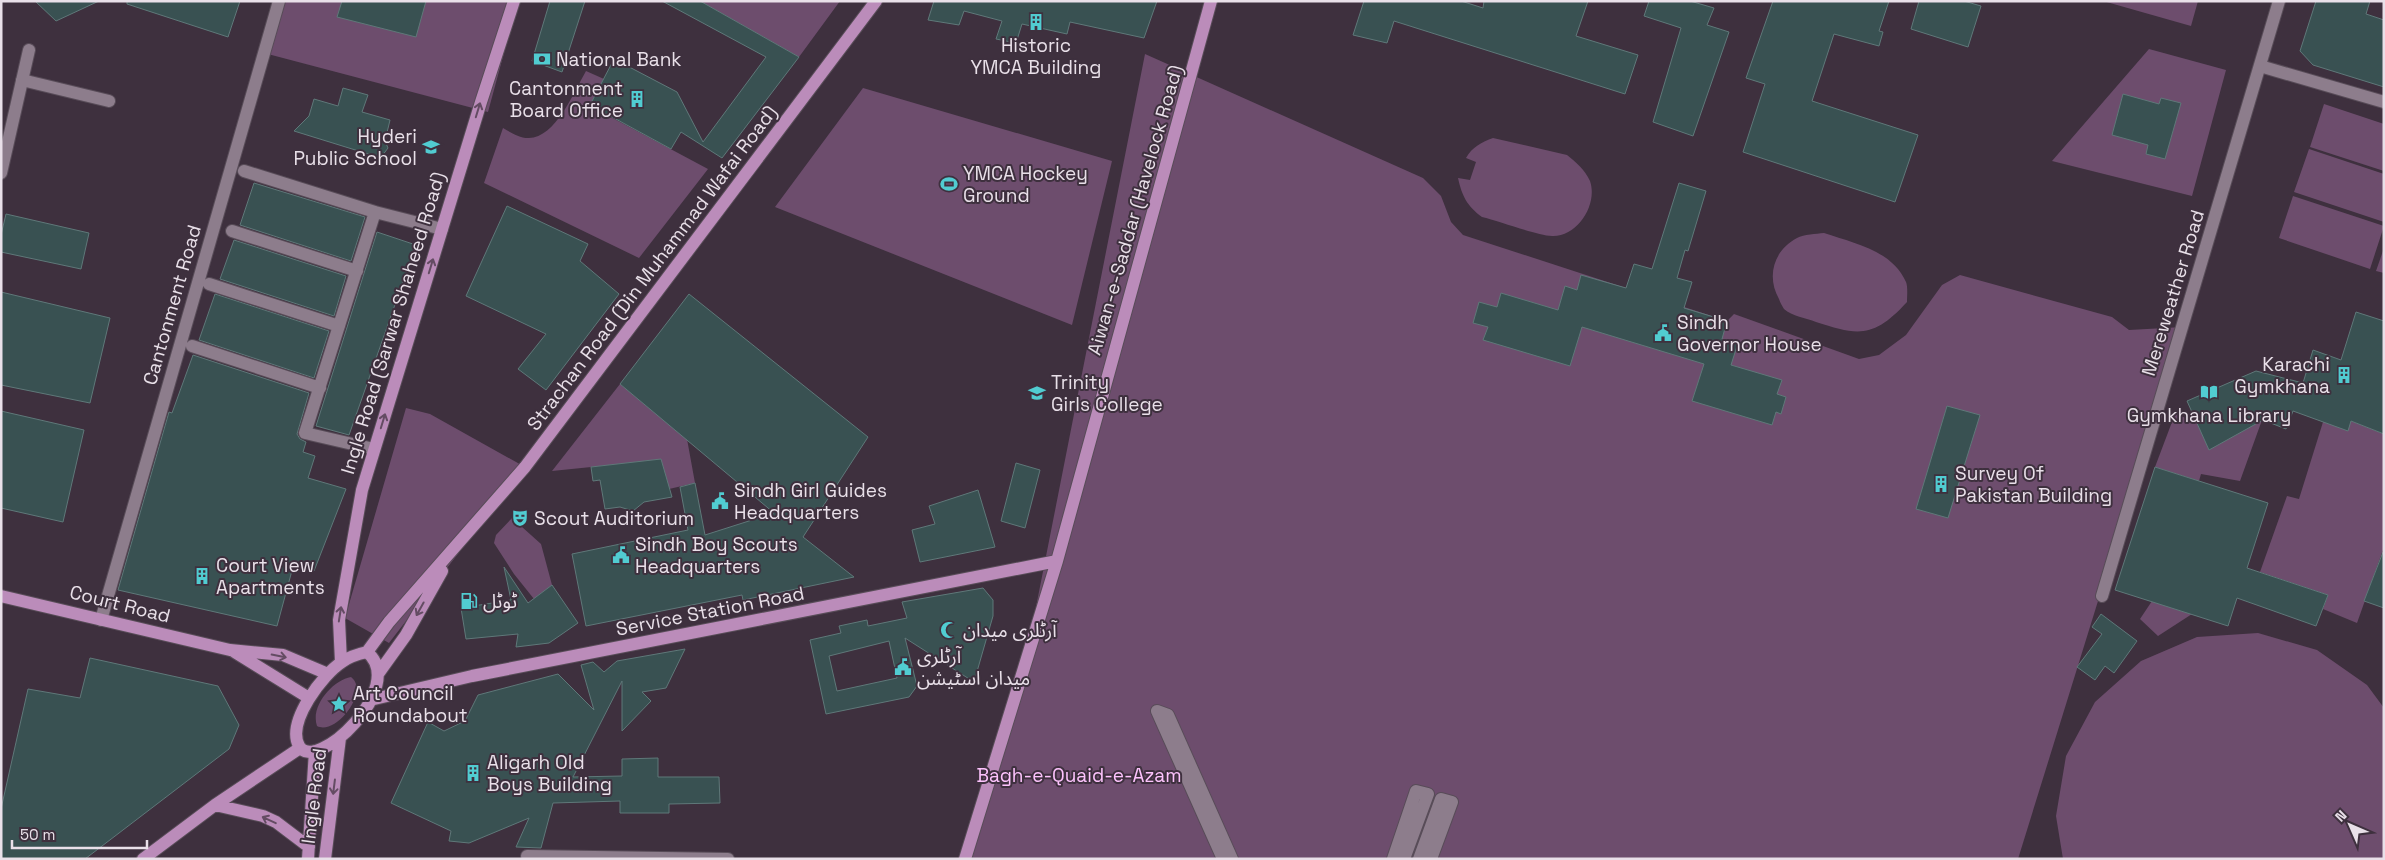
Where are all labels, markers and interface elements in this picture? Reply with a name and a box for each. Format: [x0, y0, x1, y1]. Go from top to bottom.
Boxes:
building icon: Historic YMCA Building [1026, 12, 1046, 32]
place label: Historic YMCA Building [971, 33, 1101, 80]
place label: National Bank [556, 47, 682, 72]
bank icon: National Bank [532, 49, 552, 69]
street label: Aiwan-e-Saddar (Havelock Road) [1082, 62, 1188, 358]
place label: Cantonment Board Office [509, 76, 623, 123]
building icon: Cantonment Board Office [627, 89, 647, 109]
street label: Strachan Road (Din Muhammad Wafai Road) [521, 100, 783, 436]
one-way arrow [474, 103, 483, 119]
place label: Hyderi Public School [293, 124, 417, 171]
school or university icon: Hyderi Public School [421, 137, 441, 157]
place label: YMCA Hockey Ground [963, 161, 1088, 208]
street label: Ingle Road (Sarwar Shaheed Road) [335, 169, 451, 477]
sports icon: YMCA Hockey Ground [939, 174, 959, 194]
street label: Mereweather Road [2136, 207, 2210, 379]
street label: Cantonment Road [137, 222, 207, 388]
one-way arrow [426, 258, 436, 274]
place label: Sindh Governor House [1677, 310, 1822, 357]
public building icon: Sindh Governor House [1653, 323, 1673, 343]
place label: Karachi Gymkhana [2234, 352, 2330, 399]
building icon: Karachi Gymkhana [2334, 365, 2354, 385]
place label: Trinity Girls College [1051, 370, 1163, 417]
library icon: Gymkhana Library [2199, 382, 2219, 402]
school or university icon: Trinity Girls College [1027, 383, 1047, 403]
place label: Gymkhana Library [2127, 403, 2291, 428]
one-way arrow [378, 413, 388, 429]
place label: Survey Of Pakistan Building [1955, 461, 2112, 508]
building icon: Survey Of Pakistan Building [1931, 474, 1951, 494]
place label: Sindh Girl Guides Headquarters [734, 478, 887, 525]
public building icon: Sindh Girl Guides Headquarters [710, 491, 730, 511]
place label: Scout Auditorium [534, 506, 694, 531]
theatre icon: Scout Auditorium [510, 508, 530, 528]
place label: Sindh Boy Scouts Headquarters [635, 532, 798, 579]
public building icon: Sindh Boy Scouts Headquarters [611, 545, 631, 565]
place label: Court View Apartments [216, 553, 325, 600]
building icon: Court View Apartments [192, 566, 212, 586]
street label: Court Road [67, 579, 173, 629]
street label: Service Station Road [614, 580, 806, 642]
place label: ٹوٹل [483, 589, 518, 614]
fuel station icon: ٹوٹل [459, 591, 479, 611]
one-way arrow [415, 602, 425, 616]
one-way arrow [335, 606, 345, 622]
place label: آرٹلری میدان [963, 618, 1058, 643]
mosque icon: آرٹلری میدان [939, 620, 959, 640]
place label: آرٹلری میدان اسٹیشن [917, 644, 1030, 691]
one-way arrow [270, 651, 286, 661]
public building icon: آرٹلری میدان اسٹیشن [893, 657, 913, 677]
place label: Art Council Roundabout [353, 681, 468, 728]
place icon: Art Council Roundabout [329, 694, 349, 714]
street label: Ingle Road [296, 747, 332, 845]
place label: Aligarh Old Boys Building [487, 750, 612, 797]
building icon: Aligarh Old Boys Building [463, 763, 483, 783]
park label: Bagh-e-Quaid-e-Azam [976, 763, 1182, 788]
one-way arrow [329, 778, 339, 794]
north arrow [2325, 800, 2375, 850]
text: N [2331, 806, 2350, 825]
one-way arrow [262, 814, 277, 824]
scale bar [12, 818, 148, 850]
text: 50 m [20, 825, 55, 844]

